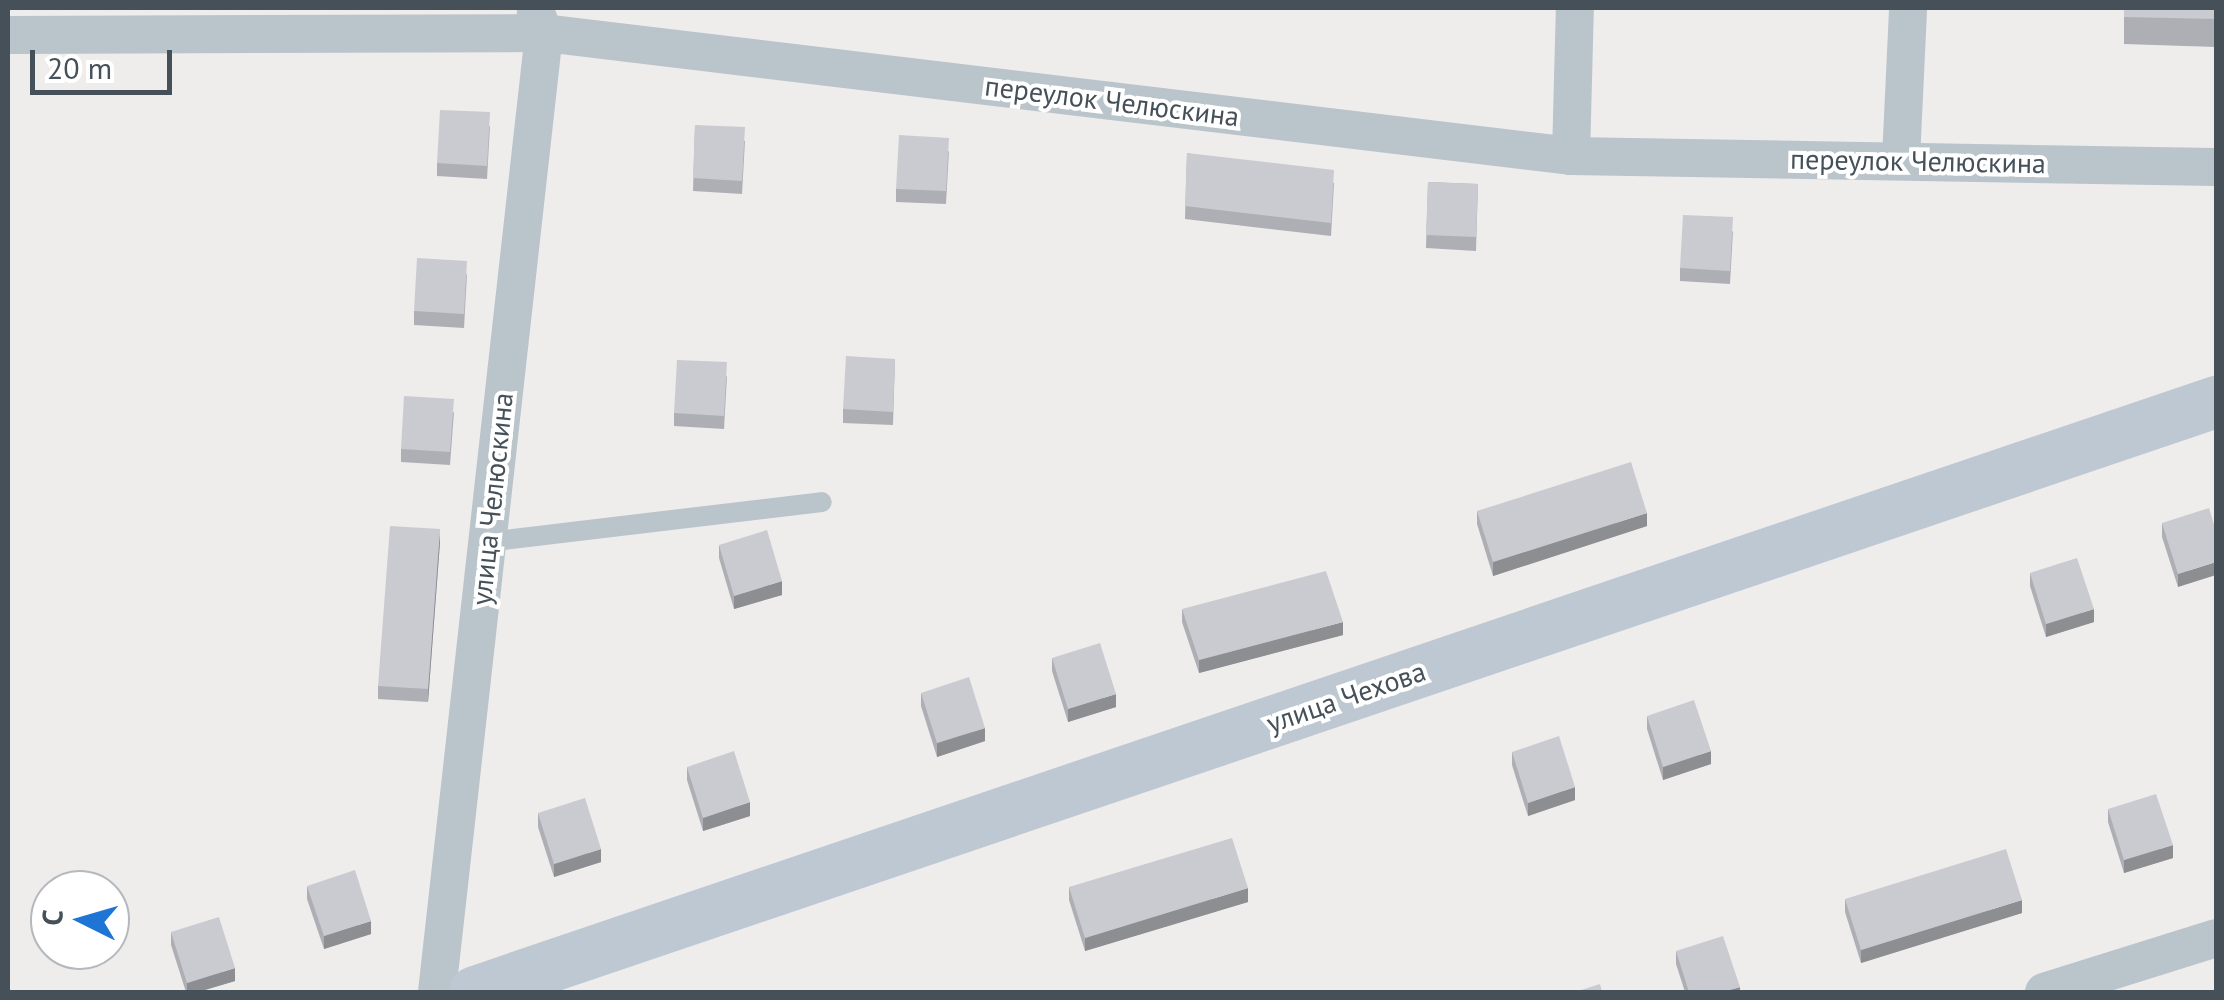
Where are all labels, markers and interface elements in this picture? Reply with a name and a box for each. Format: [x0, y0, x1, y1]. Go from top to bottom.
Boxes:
scale bar [35, 30, 178, 92]
text: 20 m [47, 48, 112, 87]
street label: переулок Челюскина [983, 69, 1241, 133]
street label: переулок Челюскина [1790, 142, 2046, 180]
street label: улица Челюскина [464, 391, 520, 607]
street label: улица Чехова [1262, 654, 1430, 740]
north arrow [30, 870, 130, 970]
text: С [32, 908, 71, 927]

